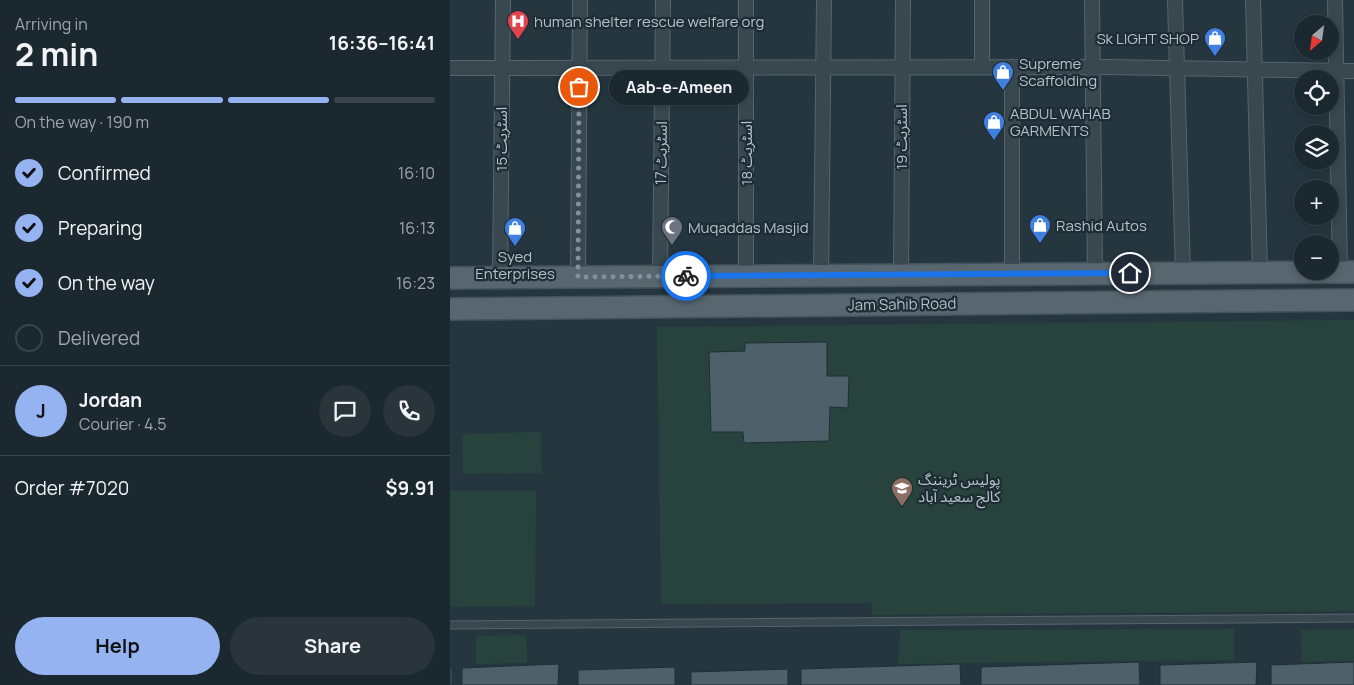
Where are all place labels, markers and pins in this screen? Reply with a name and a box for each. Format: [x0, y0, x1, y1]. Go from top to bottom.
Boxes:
hospital icon: human shelter rescue welfare org [506, 9, 530, 40]
place label: human shelter rescue welfare org [534, 11, 764, 32]
shop icon: Sk LIGHT SHOP [1203, 26, 1227, 57]
place label: Sk LIGHT SHOP [1096, 28, 1199, 49]
place label: Supreme Scaffolding [1019, 53, 1097, 91]
shop icon: Supreme Scaffolding [991, 60, 1015, 91]
pin [558, 66, 600, 108]
callout: Aab-e-Ameen [609, 70, 749, 104]
place label: ABDUL WAHAB GARMENTS [1010, 103, 1111, 141]
shop icon: ABDUL WAHAB GARMENTS [982, 110, 1006, 141]
shop icon: Rashid Autos [1028, 213, 1052, 244]
mosque icon: Muqaddas Masjid [660, 215, 684, 246]
place label: Rashid Autos [1056, 215, 1147, 236]
shop icon: Syed Enterprises [503, 216, 527, 247]
place label: Muqaddas Masjid [688, 217, 809, 238]
place label: Syed Enterprises [475, 246, 555, 284]
pin [1109, 252, 1151, 294]
place label: پولیس ٹریننگ کالج سعید آباد [918, 469, 1001, 509]
school or university icon: پولیس ٹریننگ کالج سعید آباد [890, 476, 914, 507]

